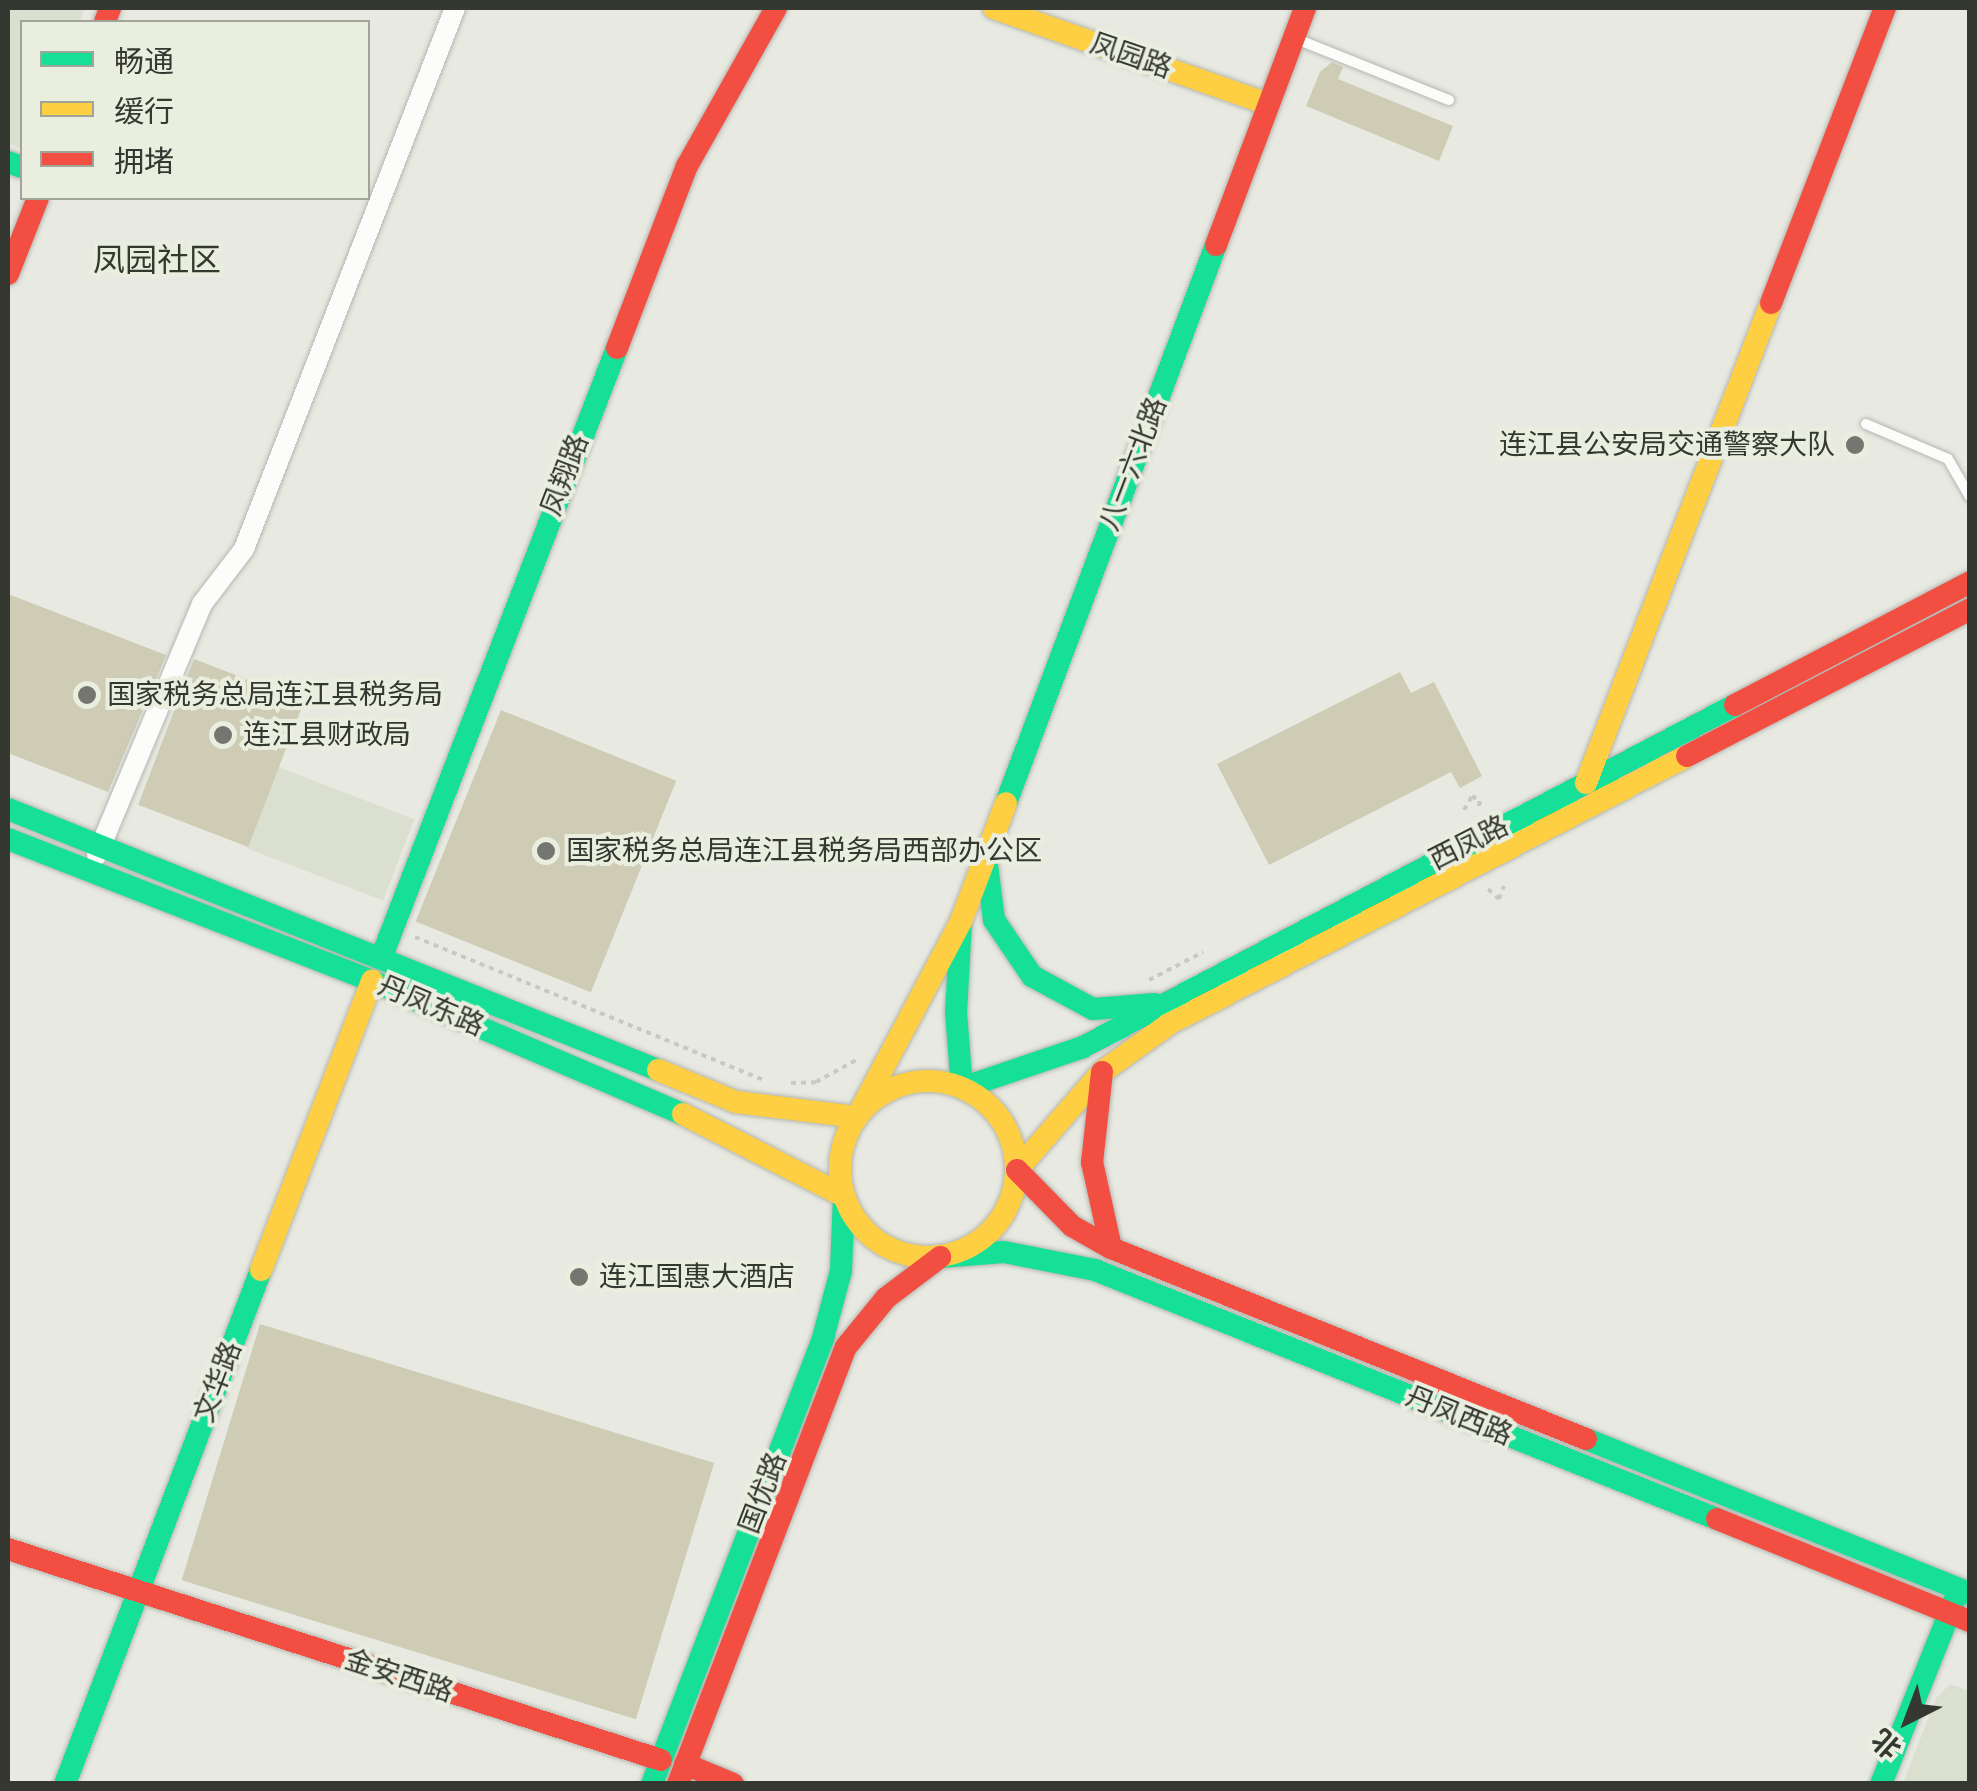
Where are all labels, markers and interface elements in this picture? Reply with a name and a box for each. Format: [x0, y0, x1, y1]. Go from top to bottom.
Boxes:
legend [20, 20, 370, 200]
street label: 凤园路 [1086, 26, 1176, 86]
text: 畅通 [114, 44, 174, 79]
text: 缓行 [114, 94, 174, 129]
text: 拥堵 [114, 144, 174, 179]
district label: 凤园社区 [93, 241, 221, 279]
street label: 八一六北路 [1092, 393, 1174, 535]
place label: 连江县公安局交通警察大队 [1499, 428, 1835, 462]
street label: 凤翔路 [534, 430, 596, 520]
marker: 连江县公安局交通警察大队 [1844, 434, 1866, 456]
place label: 国家税务总局连江县税务局 [107, 678, 443, 712]
marker: 国家税务总局连江县税务局 [76, 684, 98, 706]
place label: 连江县财政局 [243, 718, 411, 752]
marker: 连江县财政局 [212, 724, 234, 746]
street label: 西凤路 [1424, 809, 1514, 877]
place label: 国家税务总局连江县税务局西部办公区 [566, 834, 1042, 868]
marker: 国家税务总局连江县税务局西部办公区 [535, 840, 557, 862]
street label: 丹凤东路 [373, 969, 489, 1043]
place label: 连江国惠大酒店 [599, 1260, 795, 1294]
marker: 连江国惠大酒店 [568, 1266, 590, 1288]
street label: 文华路 [187, 1337, 249, 1427]
street label: 丹凤西路 [1401, 1379, 1517, 1453]
street label: 国优路 [732, 1448, 794, 1538]
street label: 金安西路 [341, 1643, 457, 1709]
north arrow [1857, 1671, 1957, 1771]
text: 北 [1865, 1722, 1908, 1765]

